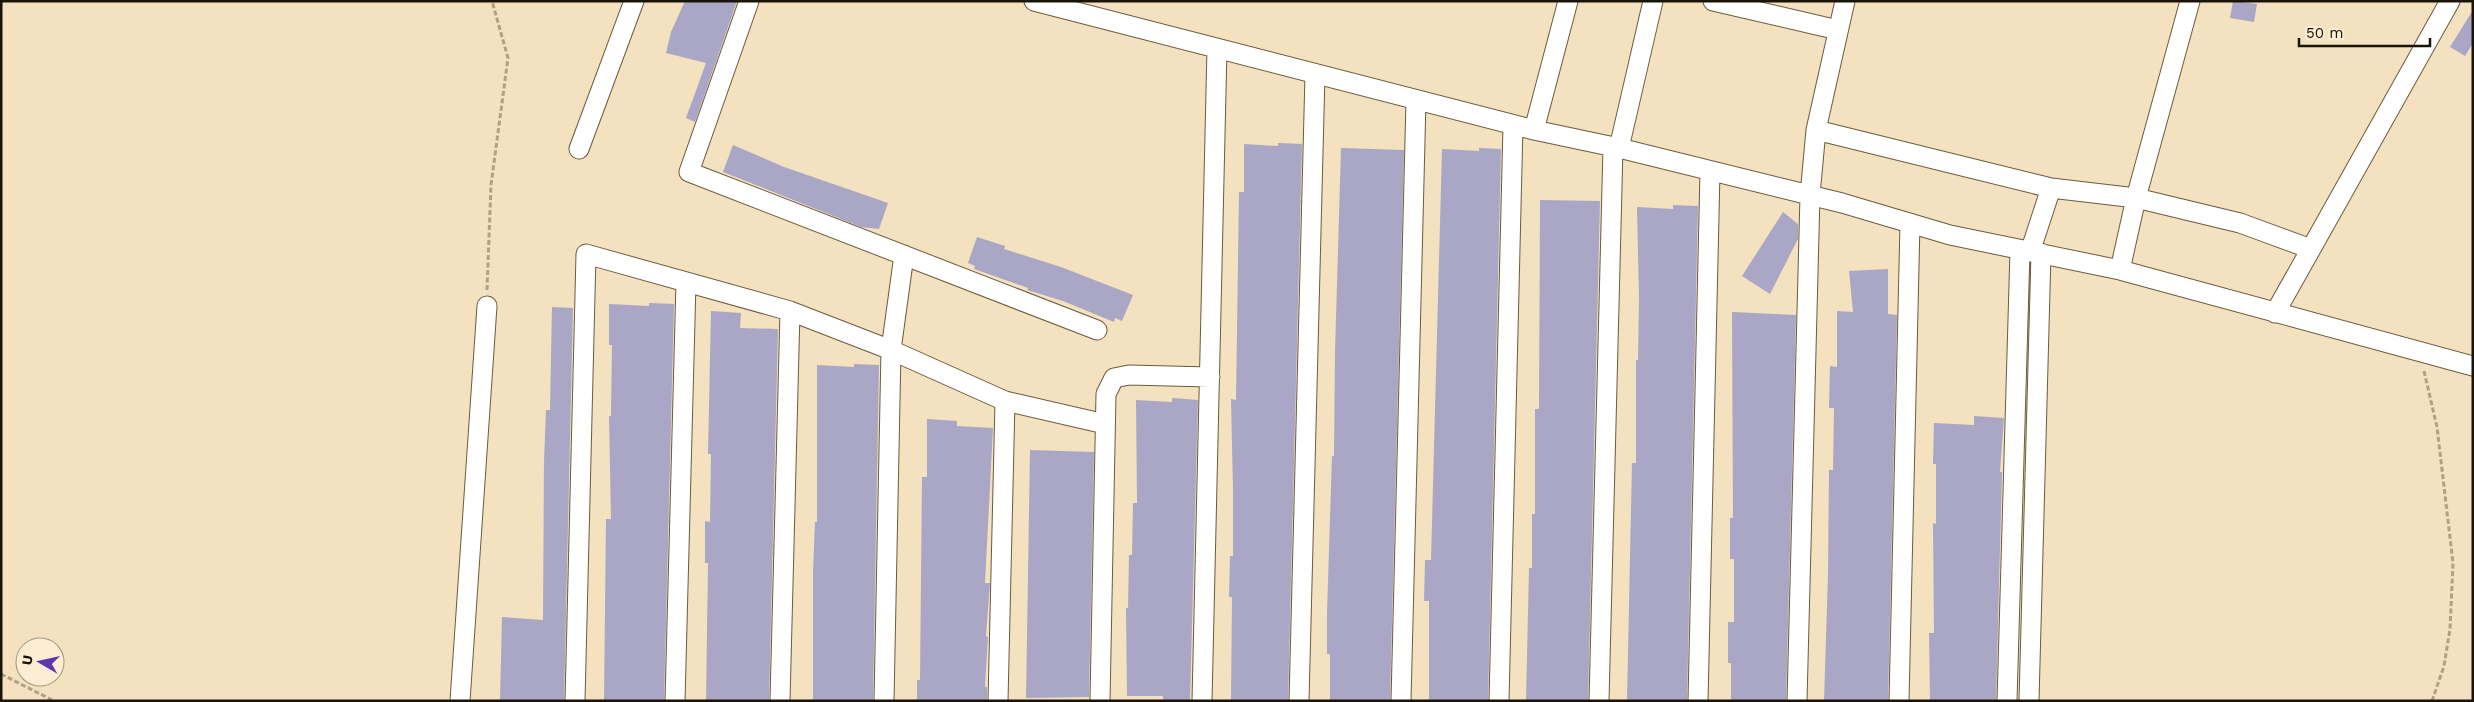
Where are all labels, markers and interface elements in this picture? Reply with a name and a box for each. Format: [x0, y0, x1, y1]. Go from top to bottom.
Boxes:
scale bar [2299, 15, 2430, 47]
text: 50 m [2306, 24, 2343, 42]
north arrow [15, 637, 65, 687]
text: U [18, 654, 36, 666]

